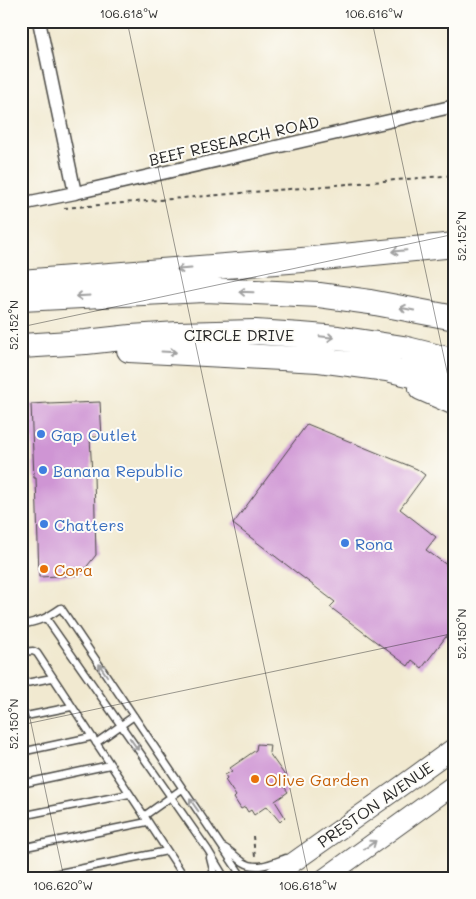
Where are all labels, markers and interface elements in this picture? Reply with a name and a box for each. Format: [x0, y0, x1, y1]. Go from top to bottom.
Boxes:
text: 106.618°W [100, 5, 158, 21]
text: 106.616°W [345, 5, 403, 21]
street label: BEEF RESEARCH ROAD [147, 110, 321, 170]
text: 52.152°N [453, 211, 469, 261]
one-way arrow [391, 246, 407, 256]
one-way arrow [177, 264, 193, 274]
one-way arrow [238, 287, 254, 296]
one-way arrow [75, 291, 91, 300]
text: 52.152°N [5, 300, 21, 350]
one-way arrow [399, 303, 415, 313]
street label: CIRCLE DRIVE [184, 324, 294, 345]
one-way arrow [318, 332, 334, 342]
one-way arrow [160, 347, 176, 356]
place label: Gap Outlet [51, 424, 137, 445]
marker: Gap Outlet [35, 428, 47, 440]
place label: Banana Republic [53, 460, 183, 481]
marker: Banana Republic [37, 464, 49, 476]
place label: Chatters [54, 514, 124, 535]
marker: Chatters [38, 518, 50, 530]
place label: Rona [355, 533, 394, 554]
marker: Rona [339, 537, 351, 549]
place label: Cora [54, 559, 93, 580]
marker: Cora [38, 563, 50, 575]
text: 52.150°N [453, 609, 469, 659]
one-way arrow [98, 664, 108, 678]
text: 52.150°N [5, 699, 21, 749]
one-way arrow [129, 737, 139, 751]
street label: PRESTON AVENUE [313, 756, 437, 852]
place label: Olive Garden [265, 769, 369, 790]
marker: Olive Garden [249, 773, 261, 785]
one-way arrow [189, 799, 199, 813]
one-way arrow [363, 840, 377, 850]
text: 106.620°W [33, 877, 93, 893]
text: 106.618°W [279, 877, 337, 893]

